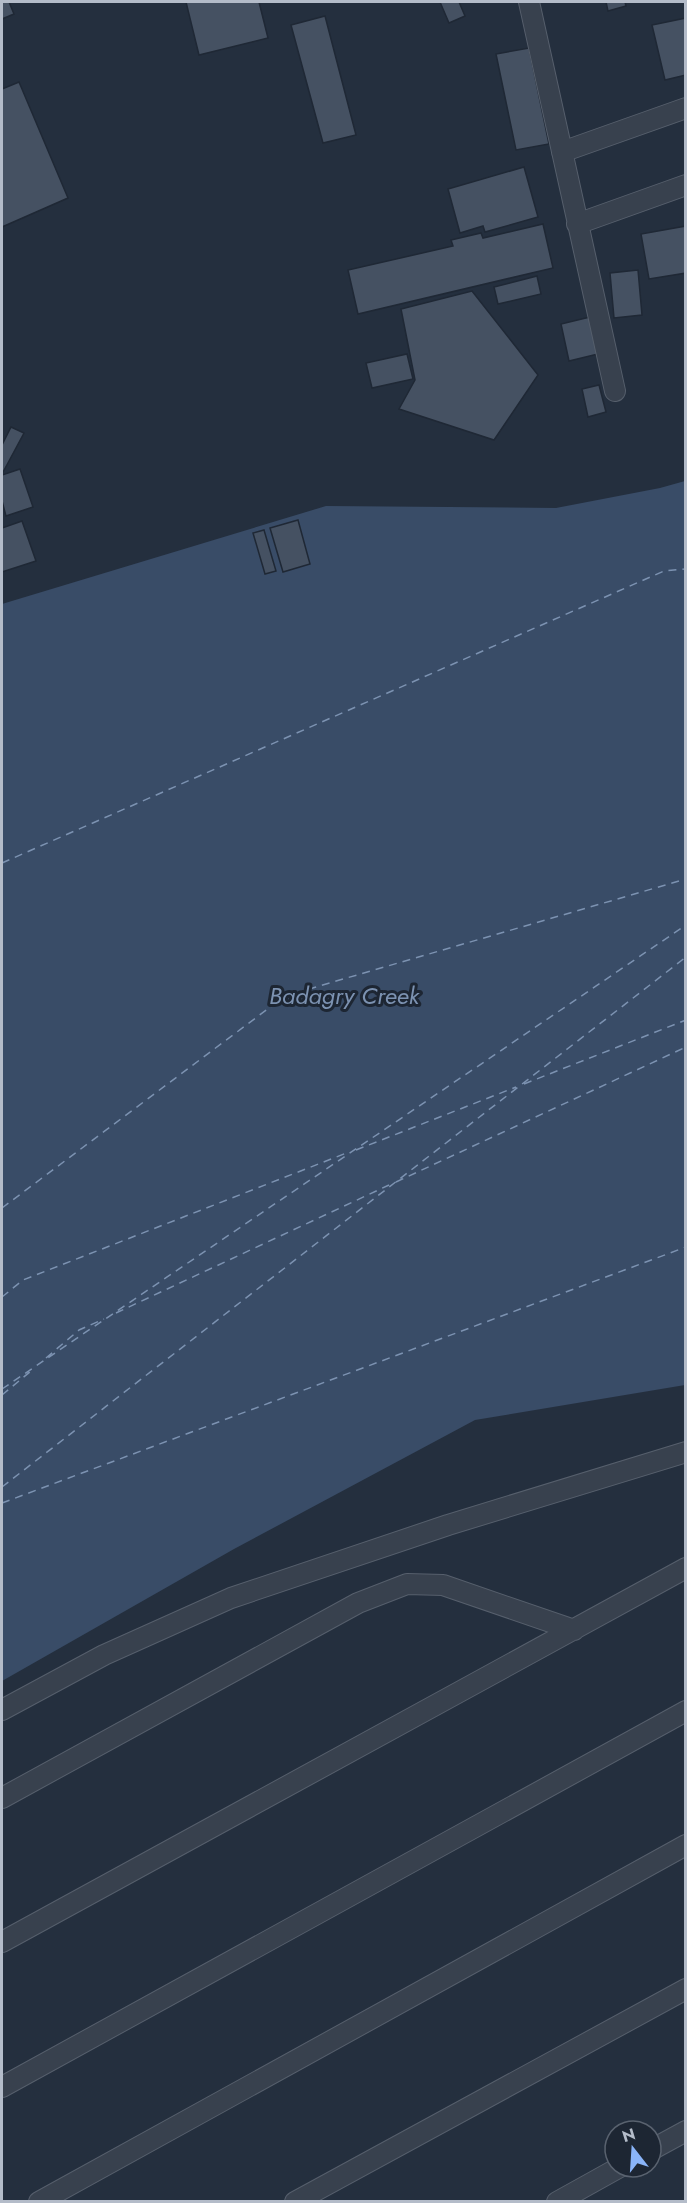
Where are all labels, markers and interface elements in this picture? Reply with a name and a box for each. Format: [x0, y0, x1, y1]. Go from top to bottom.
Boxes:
water label: Badagry Creek [269, 978, 421, 1013]
north arrow [603, 2119, 663, 2179]
text: N [619, 2122, 638, 2148]

